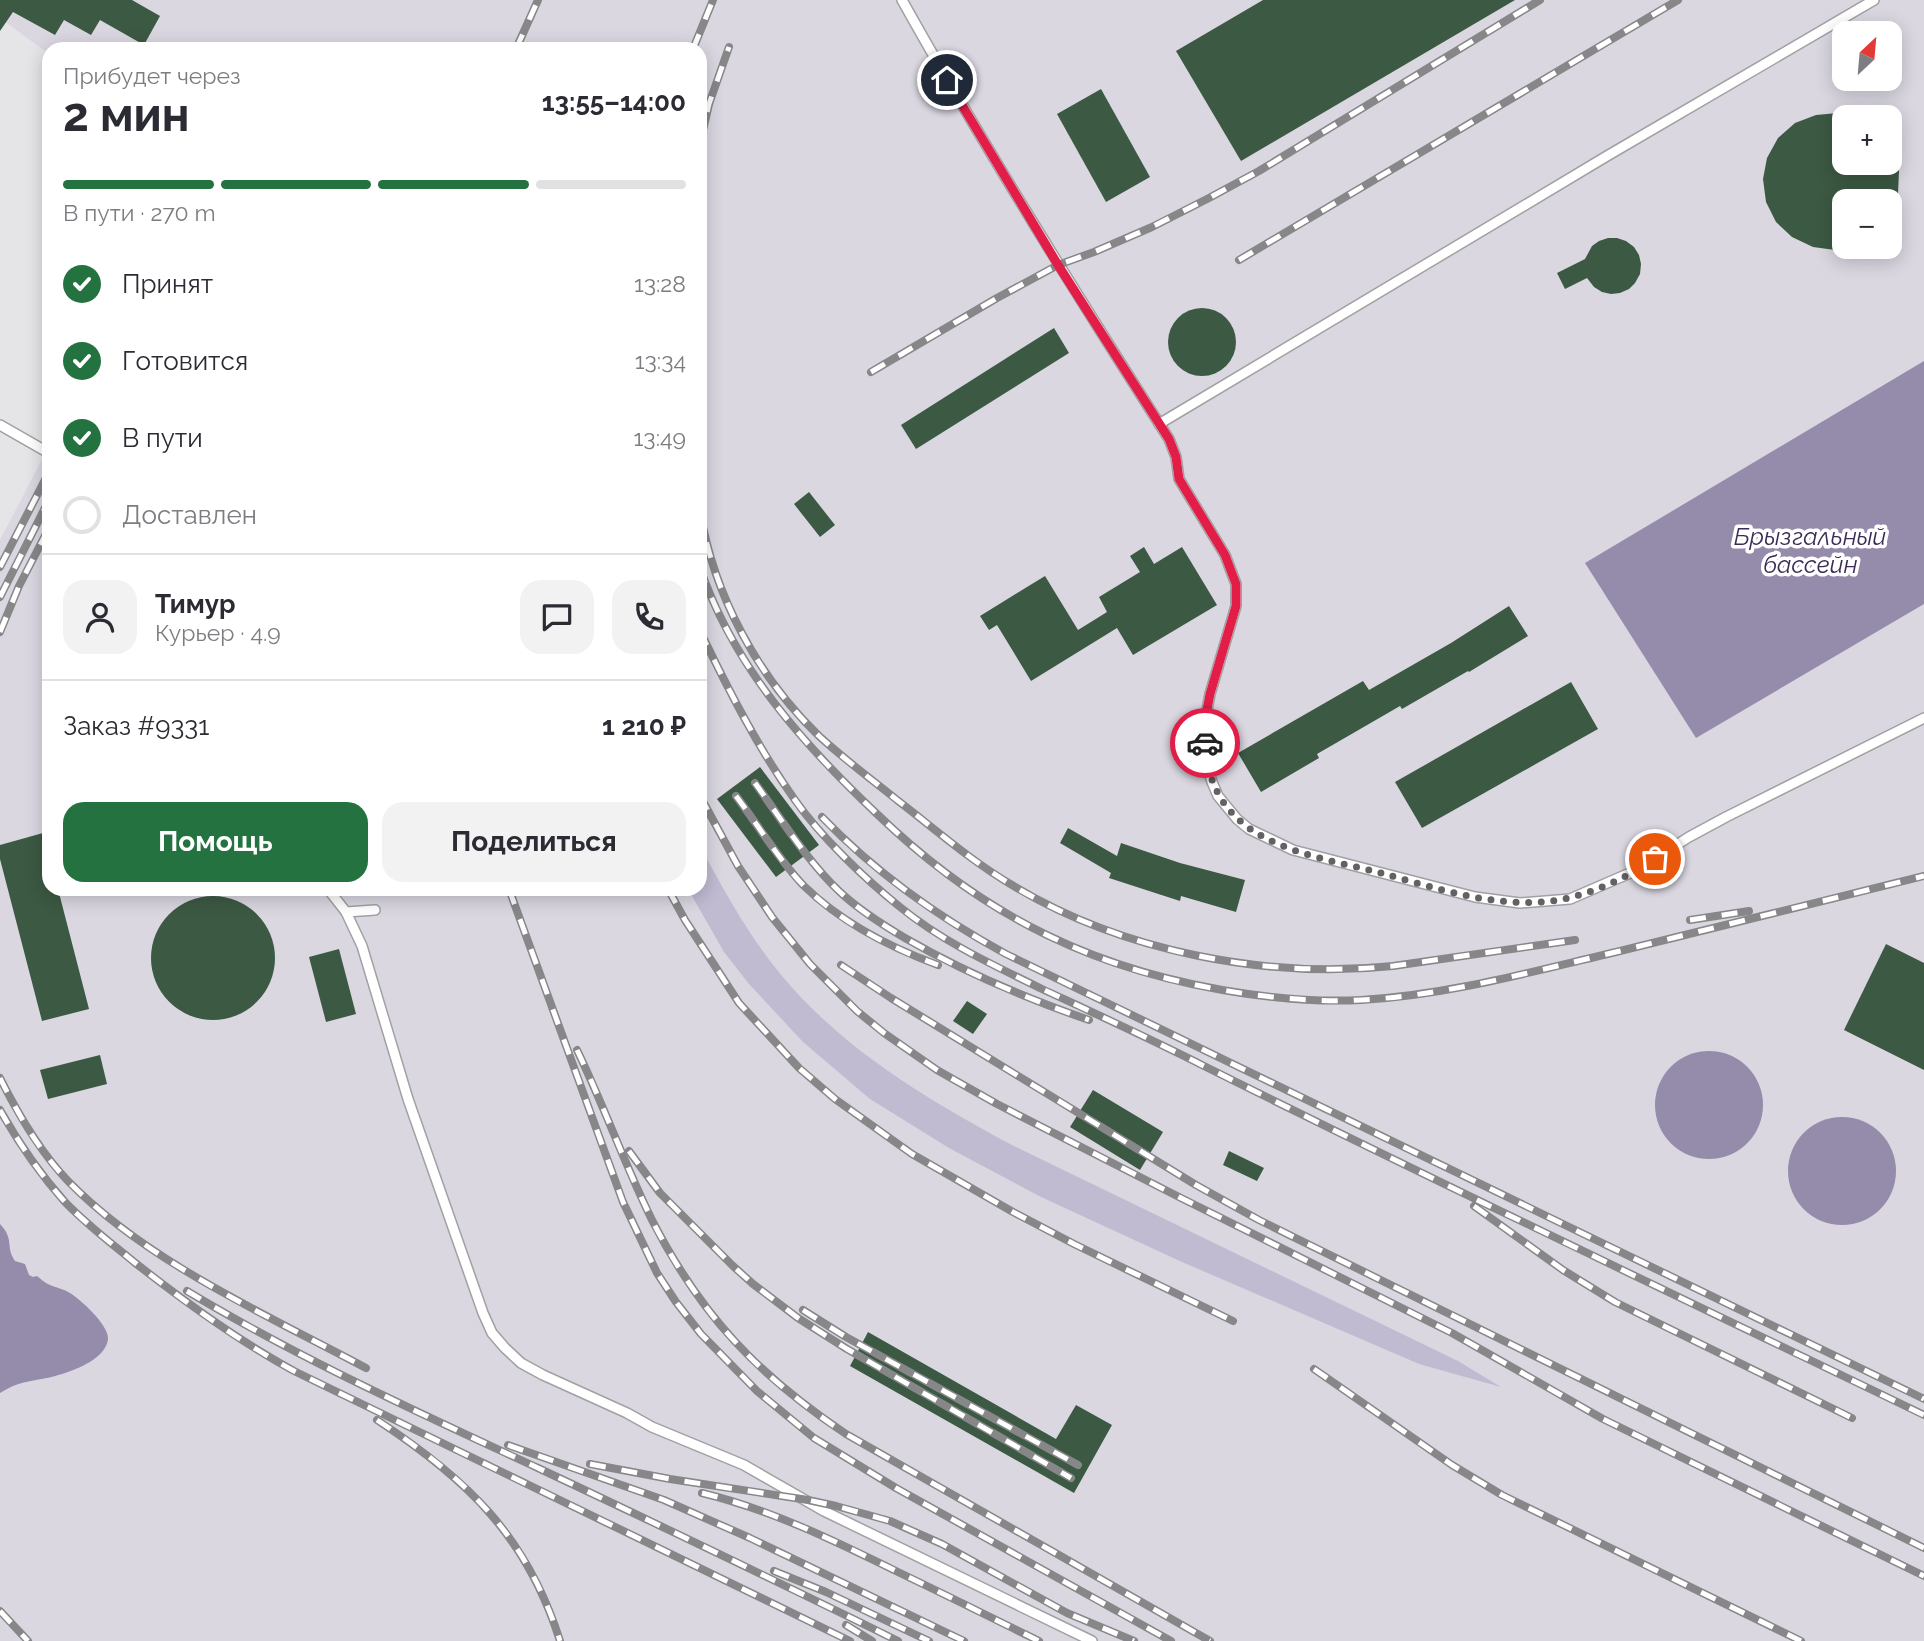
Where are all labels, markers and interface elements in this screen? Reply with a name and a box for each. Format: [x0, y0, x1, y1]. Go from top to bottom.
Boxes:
north arrow [1832, 21, 1902, 91]
map controls [1832, 21, 1902, 259]
pin [917, 50, 977, 110]
icon: home [928, 61, 966, 99]
text: Прибудет через [63, 62, 241, 89]
text: 13:55–14:00 [542, 87, 686, 117]
text: 2 мин [63, 88, 190, 142]
button: + [1832, 105, 1902, 175]
button: − [1832, 189, 1902, 259]
text: В пути · 270 m [63, 199, 216, 226]
icon: check [63, 265, 101, 303]
text: Принят [122, 269, 213, 299]
text: 13:28 [634, 270, 686, 297]
icon: check [63, 342, 101, 380]
text: Готовится [122, 346, 248, 376]
text: 13:34 [635, 347, 686, 374]
icon: check [63, 419, 101, 457]
text: В пути [122, 423, 203, 453]
text: 13:49 [634, 424, 686, 451]
text: Доставлен [122, 500, 257, 530]
water label: Брызгальный бассейн [1734, 522, 1886, 579]
button: person [63, 580, 137, 654]
button: chat [520, 580, 594, 654]
button: phone [612, 580, 686, 654]
text: Тимур [155, 589, 235, 619]
text: Курьер · 4.9 [155, 619, 281, 646]
courier [1170, 708, 1240, 778]
text: Заказ #9331 [63, 711, 209, 741]
text: 1 210 ₽ [602, 711, 686, 741]
icon: car [1186, 724, 1224, 762]
button: Помощь [63, 802, 368, 882]
button: Поделиться [382, 802, 686, 882]
pin [1625, 829, 1685, 889]
icon: bag [1636, 840, 1674, 878]

